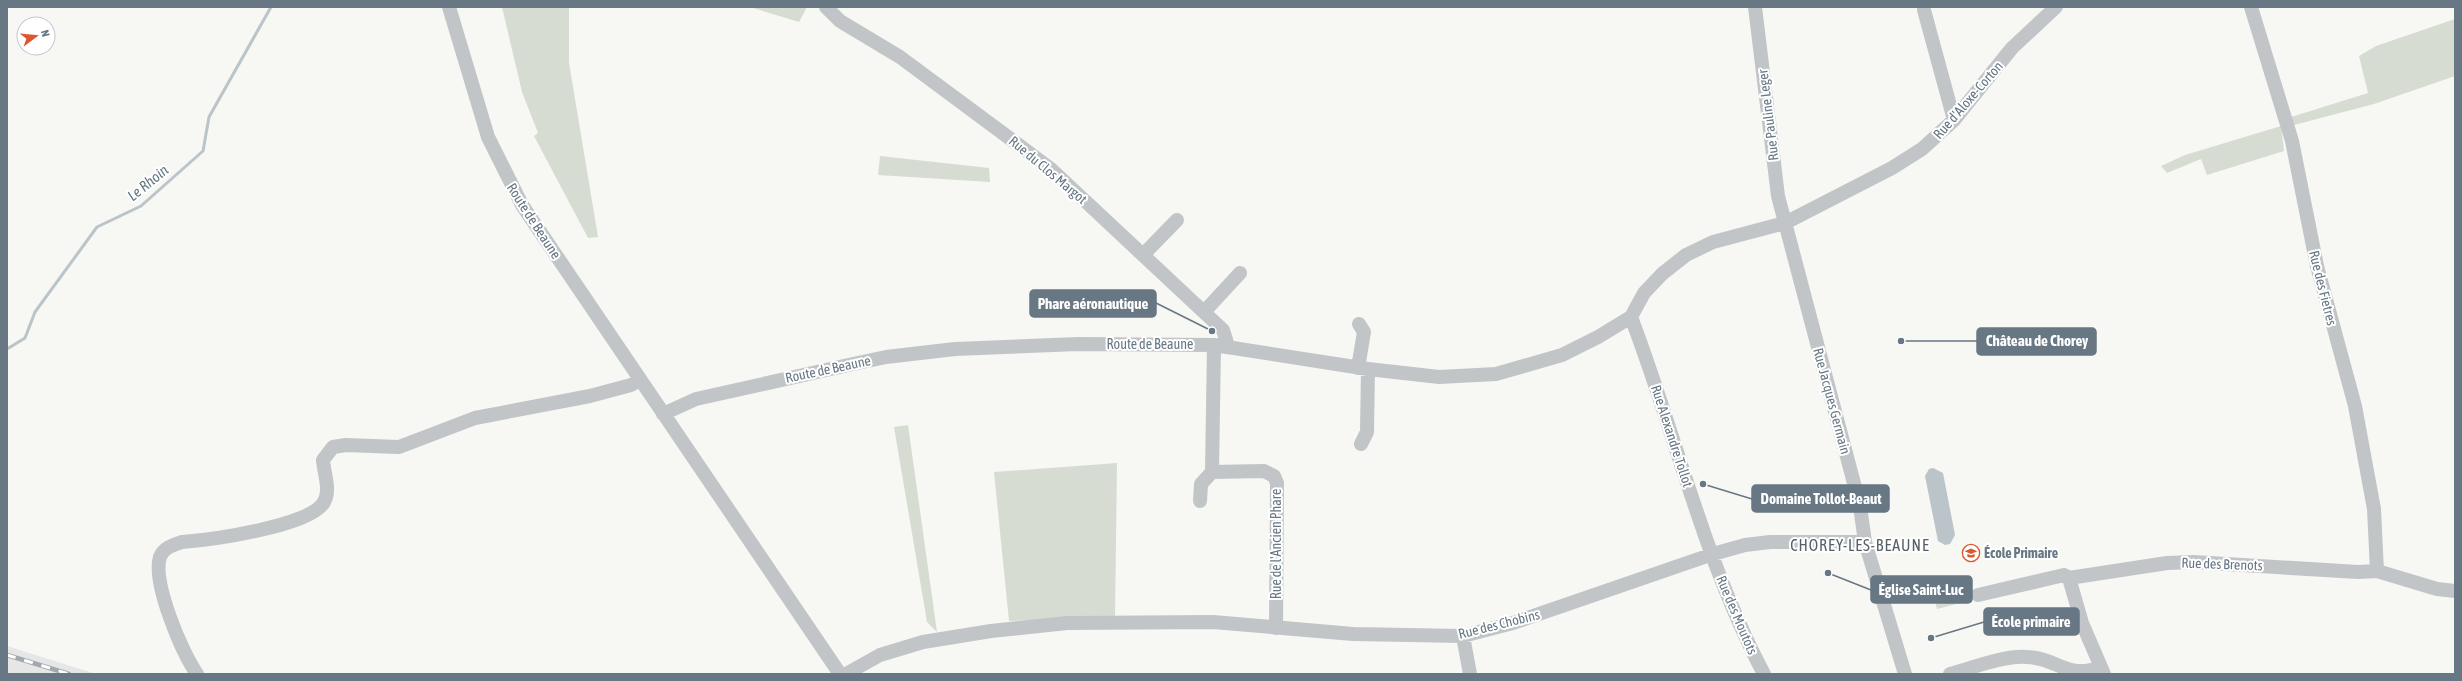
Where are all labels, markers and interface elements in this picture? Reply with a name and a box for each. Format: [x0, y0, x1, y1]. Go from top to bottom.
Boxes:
north arrow [16, 16, 56, 56]
text: N [39, 28, 52, 38]
street label: Rue d'Aloxe-Corton [1930, 58, 2006, 142]
street label: Rue Pauline Leger [1754, 68, 1782, 162]
street label: Rue du Clos Margot [1006, 133, 1090, 207]
water label: Le Rhoin [124, 161, 171, 204]
street label: Route de Beaune [504, 180, 564, 262]
street label: Rue des Fietres [2306, 249, 2340, 327]
callout: Phare aéronautique [1030, 290, 1156, 317]
text: Phare aéronautique [1038, 295, 1148, 312]
callout: Château de Chorey [1977, 328, 2096, 355]
text: Château de Chorey [1986, 332, 2089, 349]
street label: Route de Beaune [1107, 336, 1193, 352]
street label: Rue Jacques Germain [1810, 346, 1854, 456]
street label: Route de Beaune [784, 352, 872, 386]
street label: Rue Alexandre Tollot [1648, 383, 1696, 489]
callout: Domaine Tollot-Beaut [1752, 485, 1889, 512]
street label: Rue de l'Ancien Phare [1268, 489, 1284, 599]
text: Domaine Tollot-Beaut [1761, 490, 1882, 507]
district label: CHOREY-LES-BEAUNE [1790, 536, 1930, 554]
school or university icon: École Primaire [1961, 543, 1981, 563]
place label: École Primaire [1984, 545, 2058, 561]
street label: Rue des Brenots [2181, 555, 2263, 573]
street label: Rue des Moutots [1713, 573, 1761, 657]
callout: Église Saint-Luc [1871, 576, 1972, 603]
text: Église Saint-Luc [1878, 581, 1964, 598]
street label: Rue des Chobins [1457, 606, 1541, 642]
callout: École primaire [1984, 608, 2079, 635]
text: École primaire [1991, 613, 2071, 630]

